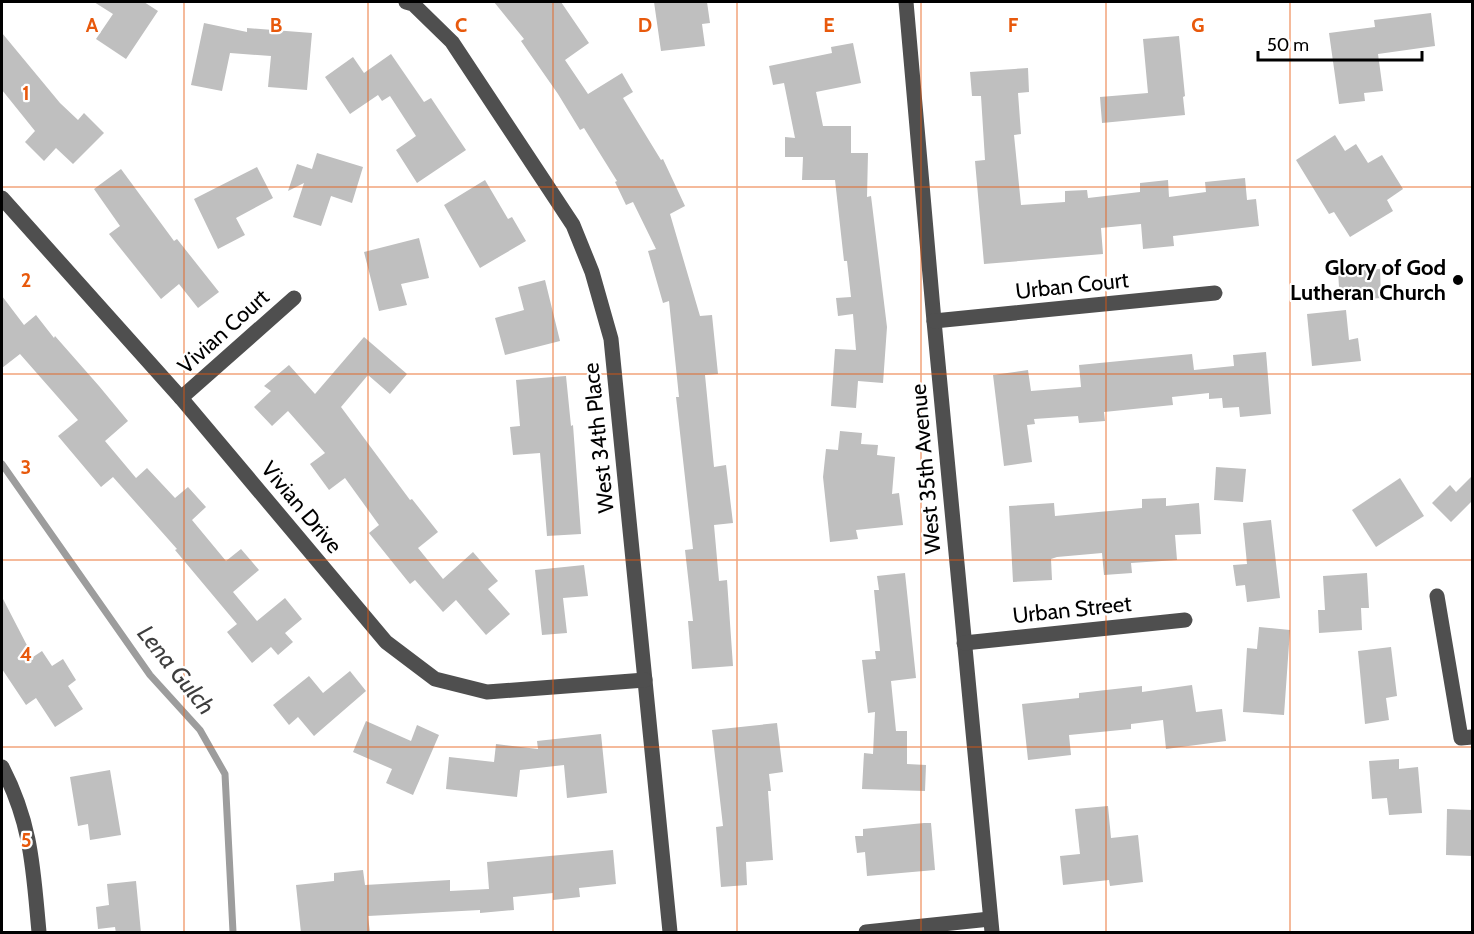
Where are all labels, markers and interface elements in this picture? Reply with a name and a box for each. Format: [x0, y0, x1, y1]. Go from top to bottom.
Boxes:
text: A [86, 13, 99, 37]
text: B [270, 13, 282, 37]
text: C [455, 13, 467, 37]
text: D [638, 13, 652, 37]
text: E [823, 13, 835, 37]
text: F [1008, 13, 1019, 37]
text: G [1191, 13, 1205, 37]
scale bar [1258, 24, 1422, 62]
text: 50 m [1267, 34, 1309, 56]
text: 1 [22, 81, 30, 105]
place label: Glory of God Lutheran Church [1290, 254, 1446, 306]
street label: Urban Court [1014, 266, 1131, 305]
text: 2 [21, 268, 31, 292]
marker: Glory of God Lutheran Church [1451, 273, 1465, 287]
street label: Vivian Court [172, 283, 275, 379]
street label: West 34th Place [577, 361, 620, 514]
street label: West 35th Avenue [905, 383, 946, 555]
text: 3 [21, 455, 31, 479]
street label: Vivian Drive [255, 456, 348, 559]
street label: Urban Street [1011, 590, 1133, 629]
water label: Lena Gulch [132, 619, 221, 720]
text: 4 [20, 642, 32, 666]
text: 5 [21, 828, 31, 852]

